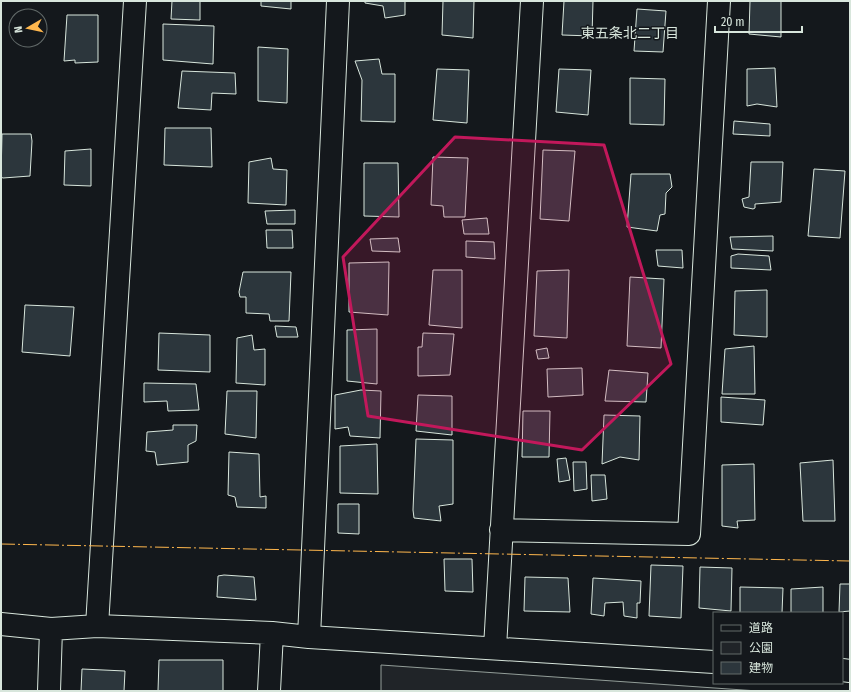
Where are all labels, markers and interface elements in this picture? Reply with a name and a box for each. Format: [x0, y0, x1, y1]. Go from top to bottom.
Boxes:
north arrow [8, 8, 48, 48]
scale bar [715, 8, 802, 34]
text: 20 m [721, 15, 745, 29]
text: N [12, 25, 26, 34]
district label: 東五条北二丁目 [581, 25, 679, 42]
legend [713, 612, 843, 684]
text: 道路 [749, 621, 773, 635]
text: 公園 [749, 641, 773, 655]
text: 建物 [749, 661, 773, 675]

